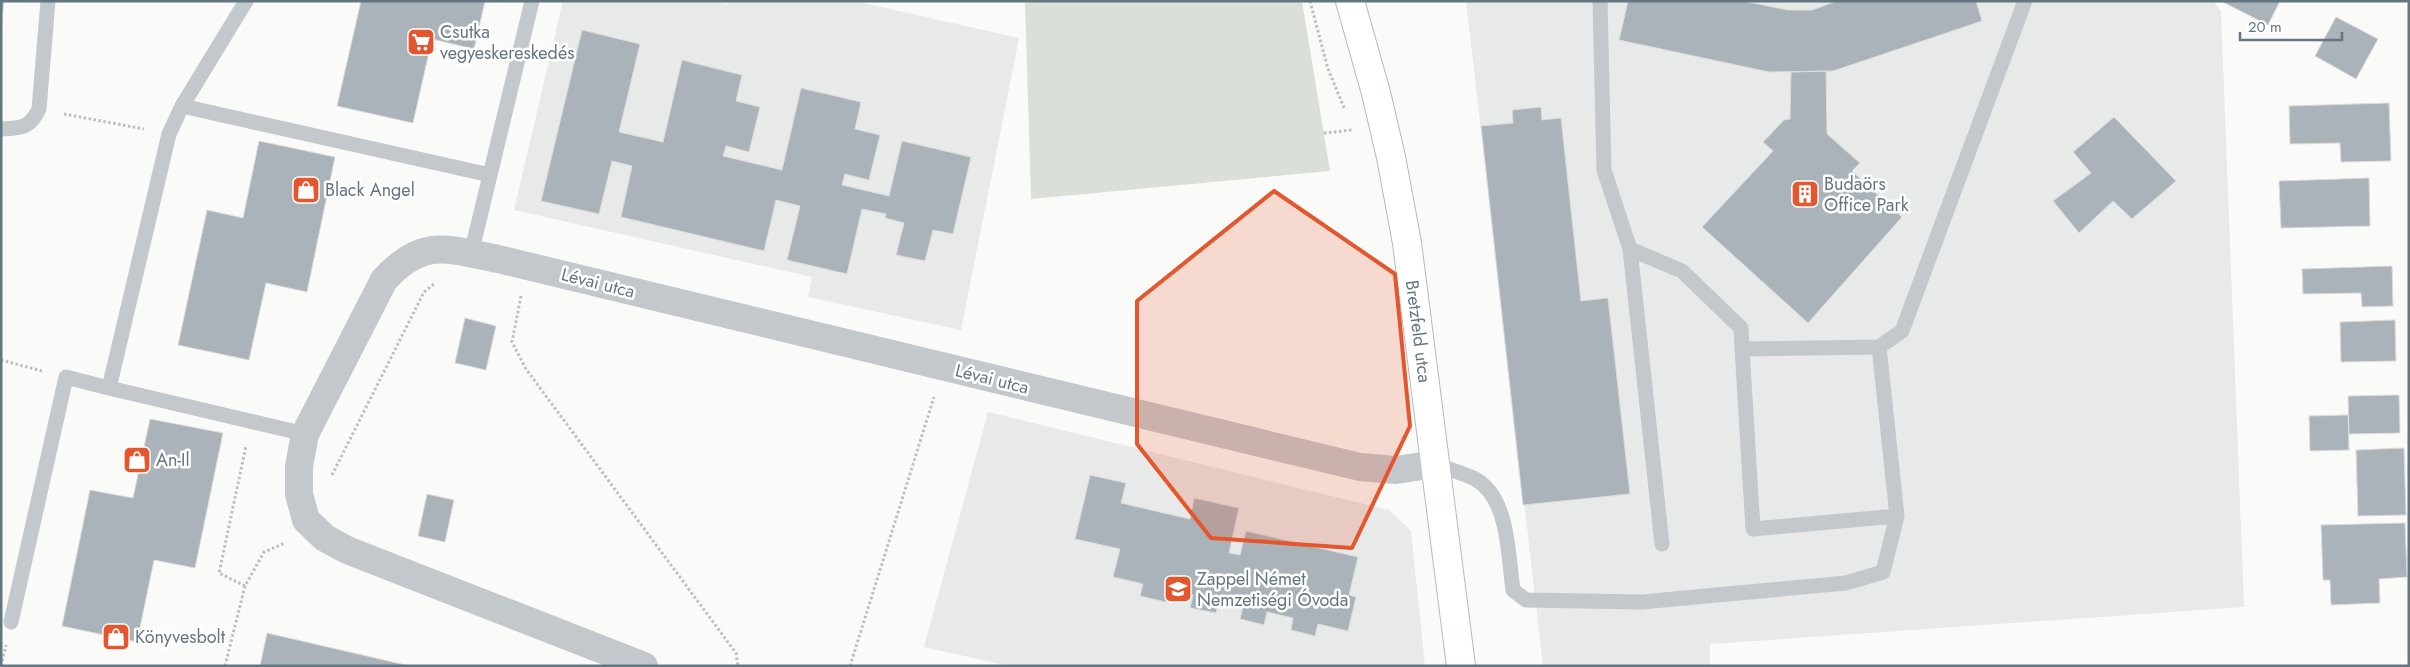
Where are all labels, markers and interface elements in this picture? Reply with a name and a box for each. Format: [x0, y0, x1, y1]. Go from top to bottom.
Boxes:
scale bar [2240, 10, 2342, 42]
text: 20 m [2248, 16, 2282, 38]
place label: Csutka vegyeskereskedés [440, 19, 574, 66]
supermarket icon: Csutka vegyeskereskedés [406, 27, 436, 57]
place label: Budaörs Office Park [1824, 171, 1909, 218]
shop icon: Black Angel [291, 175, 321, 205]
place label: Black Angel [325, 177, 415, 203]
building icon: Budaörs Office Park [1790, 179, 1820, 209]
street label: Lévai utca [558, 261, 638, 305]
street label: Bretzfeld utca [1399, 279, 1438, 384]
street label: Lévai utca [952, 357, 1032, 401]
shop icon: An-Il [122, 445, 152, 475]
place label: An-Il [156, 447, 190, 473]
place label: Zappel Német Nemzetiségi Óvoda [1197, 566, 1348, 613]
school or university icon: Zappel Német Nemzetiségi Óvoda [1163, 574, 1193, 604]
shop icon: Könyvesbolt [101, 622, 131, 652]
place label: Könyvesbolt [135, 624, 226, 650]

